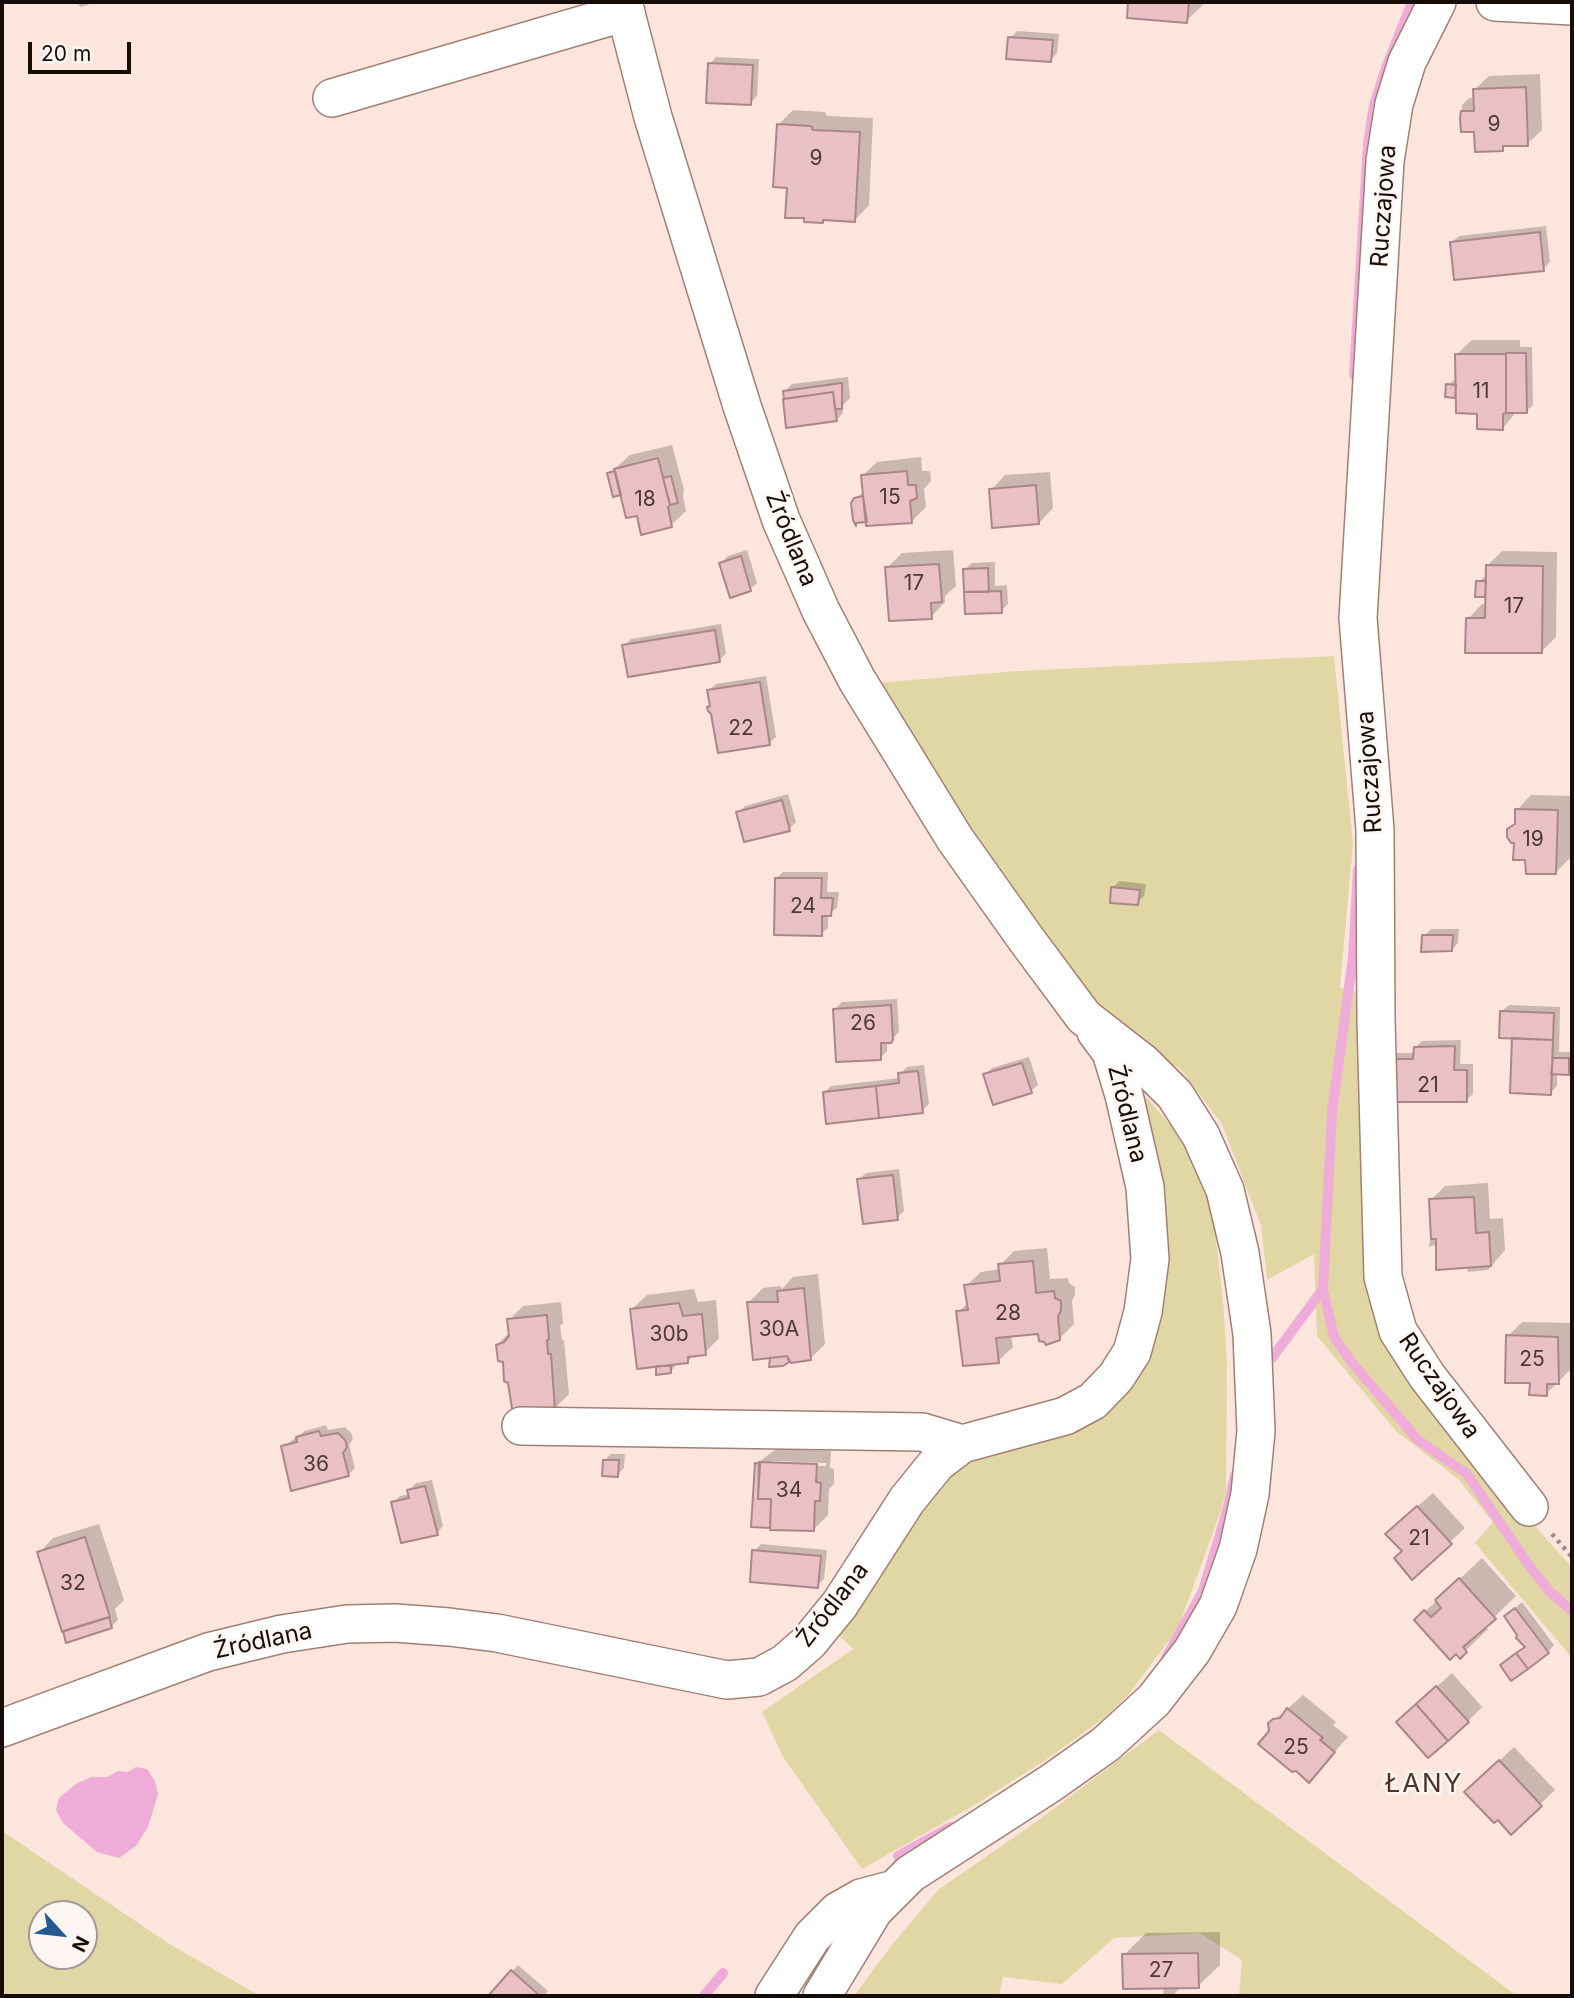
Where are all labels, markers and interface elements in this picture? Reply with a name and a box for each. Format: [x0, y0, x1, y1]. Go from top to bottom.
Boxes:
scale bar [32, 28, 135, 72]
text: 20 m [41, 41, 91, 66]
house number: 9 [1487, 112, 1501, 138]
street label: Ruczajowa [1365, 144, 1403, 268]
house number: 9 [809, 146, 823, 172]
house number: 11 [1472, 379, 1490, 405]
house number: 15 [879, 485, 901, 511]
house number: 18 [634, 487, 656, 513]
street label: Źródlana [759, 487, 823, 591]
house number: 17 [904, 571, 924, 597]
house number: 17 [1504, 594, 1524, 620]
street label: Ruczajowa [1351, 710, 1389, 834]
house number: 22 [728, 716, 754, 742]
house number: 19 [1522, 827, 1544, 853]
house number: 24 [790, 894, 816, 920]
house number: 26 [850, 1011, 876, 1037]
street label: Źródlana [1101, 1062, 1153, 1166]
house number: 21 [1417, 1073, 1439, 1099]
house number: 28 [995, 1301, 1021, 1327]
house number: 30A [759, 1317, 799, 1343]
house number: 30b [649, 1322, 689, 1348]
street label: Ruczajowa [1392, 1328, 1486, 1444]
house number: 25 [1519, 1347, 1545, 1373]
house number: 36 [303, 1452, 329, 1478]
house number: 34 [776, 1478, 802, 1504]
house number: 21 [1408, 1526, 1430, 1552]
street label: Źródlana [791, 1557, 875, 1653]
house number: 32 [60, 1571, 86, 1597]
street label: Źródlana [211, 1617, 315, 1665]
house number: 25 [1283, 1735, 1309, 1761]
district label: ŁANY [1385, 1768, 1463, 1800]
north arrow [28, 1900, 98, 1970]
text: N [67, 1932, 94, 1956]
house number: 27 [1149, 1958, 1173, 1984]

